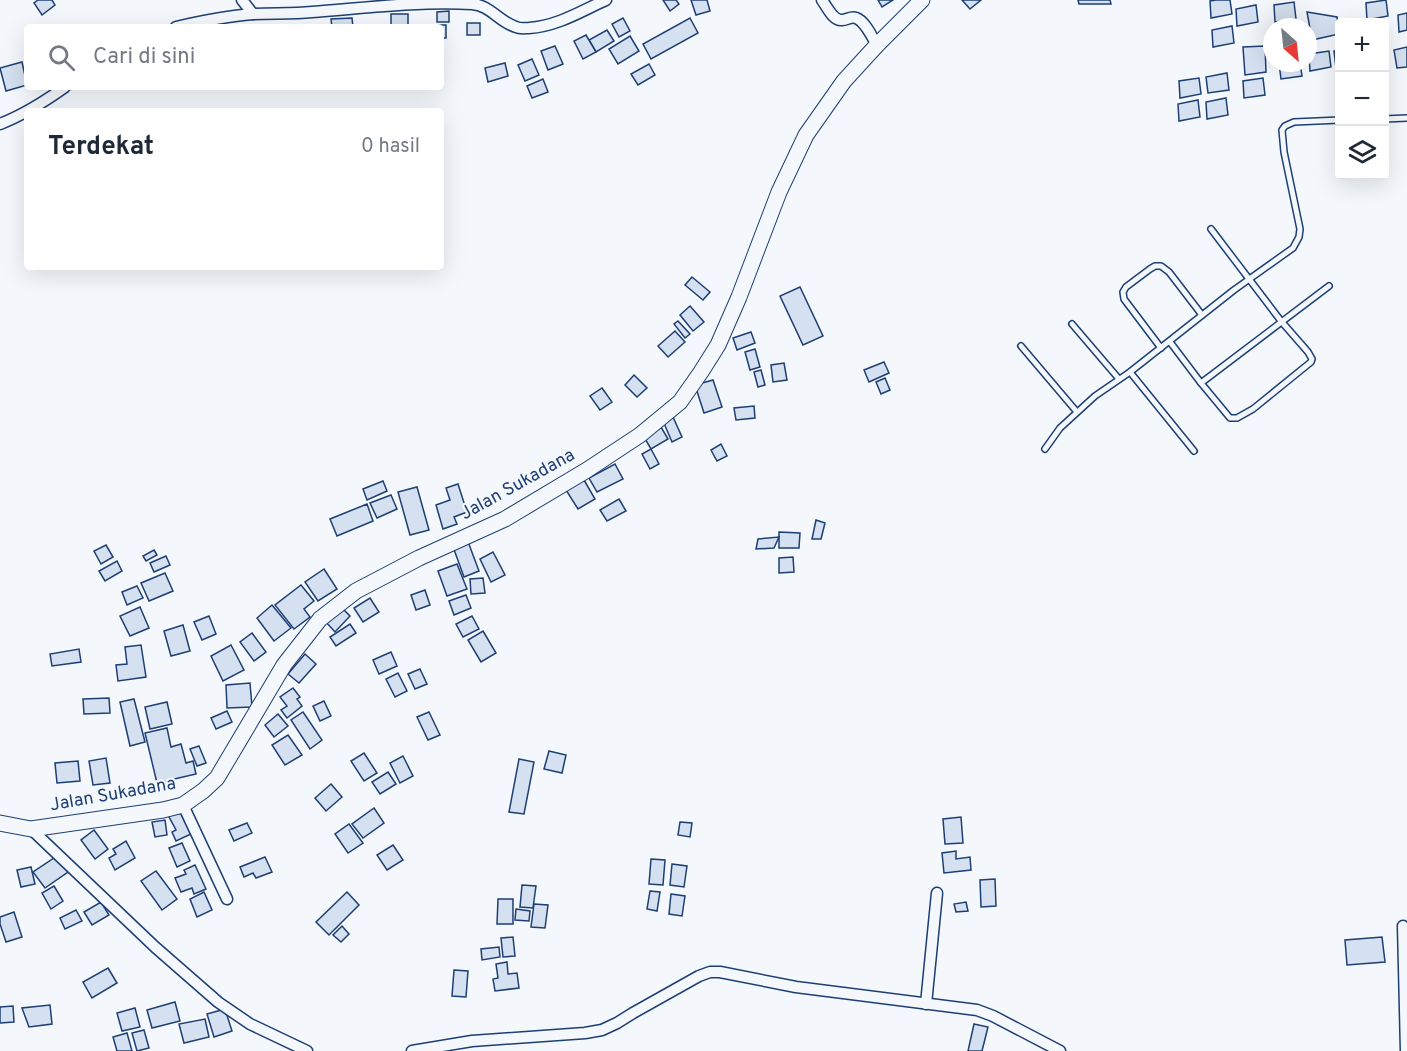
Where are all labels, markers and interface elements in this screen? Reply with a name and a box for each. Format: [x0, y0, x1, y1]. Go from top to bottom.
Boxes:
north arrow [1263, 18, 1317, 72]
map controls [1335, 18, 1389, 180]
button: + [1335, 18, 1389, 72]
search box [24, 24, 444, 90]
icon: search [45, 41, 78, 74]
text: Cari di sini [93, 44, 195, 71]
button: − [1335, 72, 1389, 126]
button: layers [1335, 126, 1389, 180]
text: Terdekat [48, 131, 154, 164]
text: 0 hasil [361, 134, 420, 160]
street label: Jalan Sukadana [457, 444, 579, 526]
street label: Jalan Sukadana [48, 773, 178, 817]

